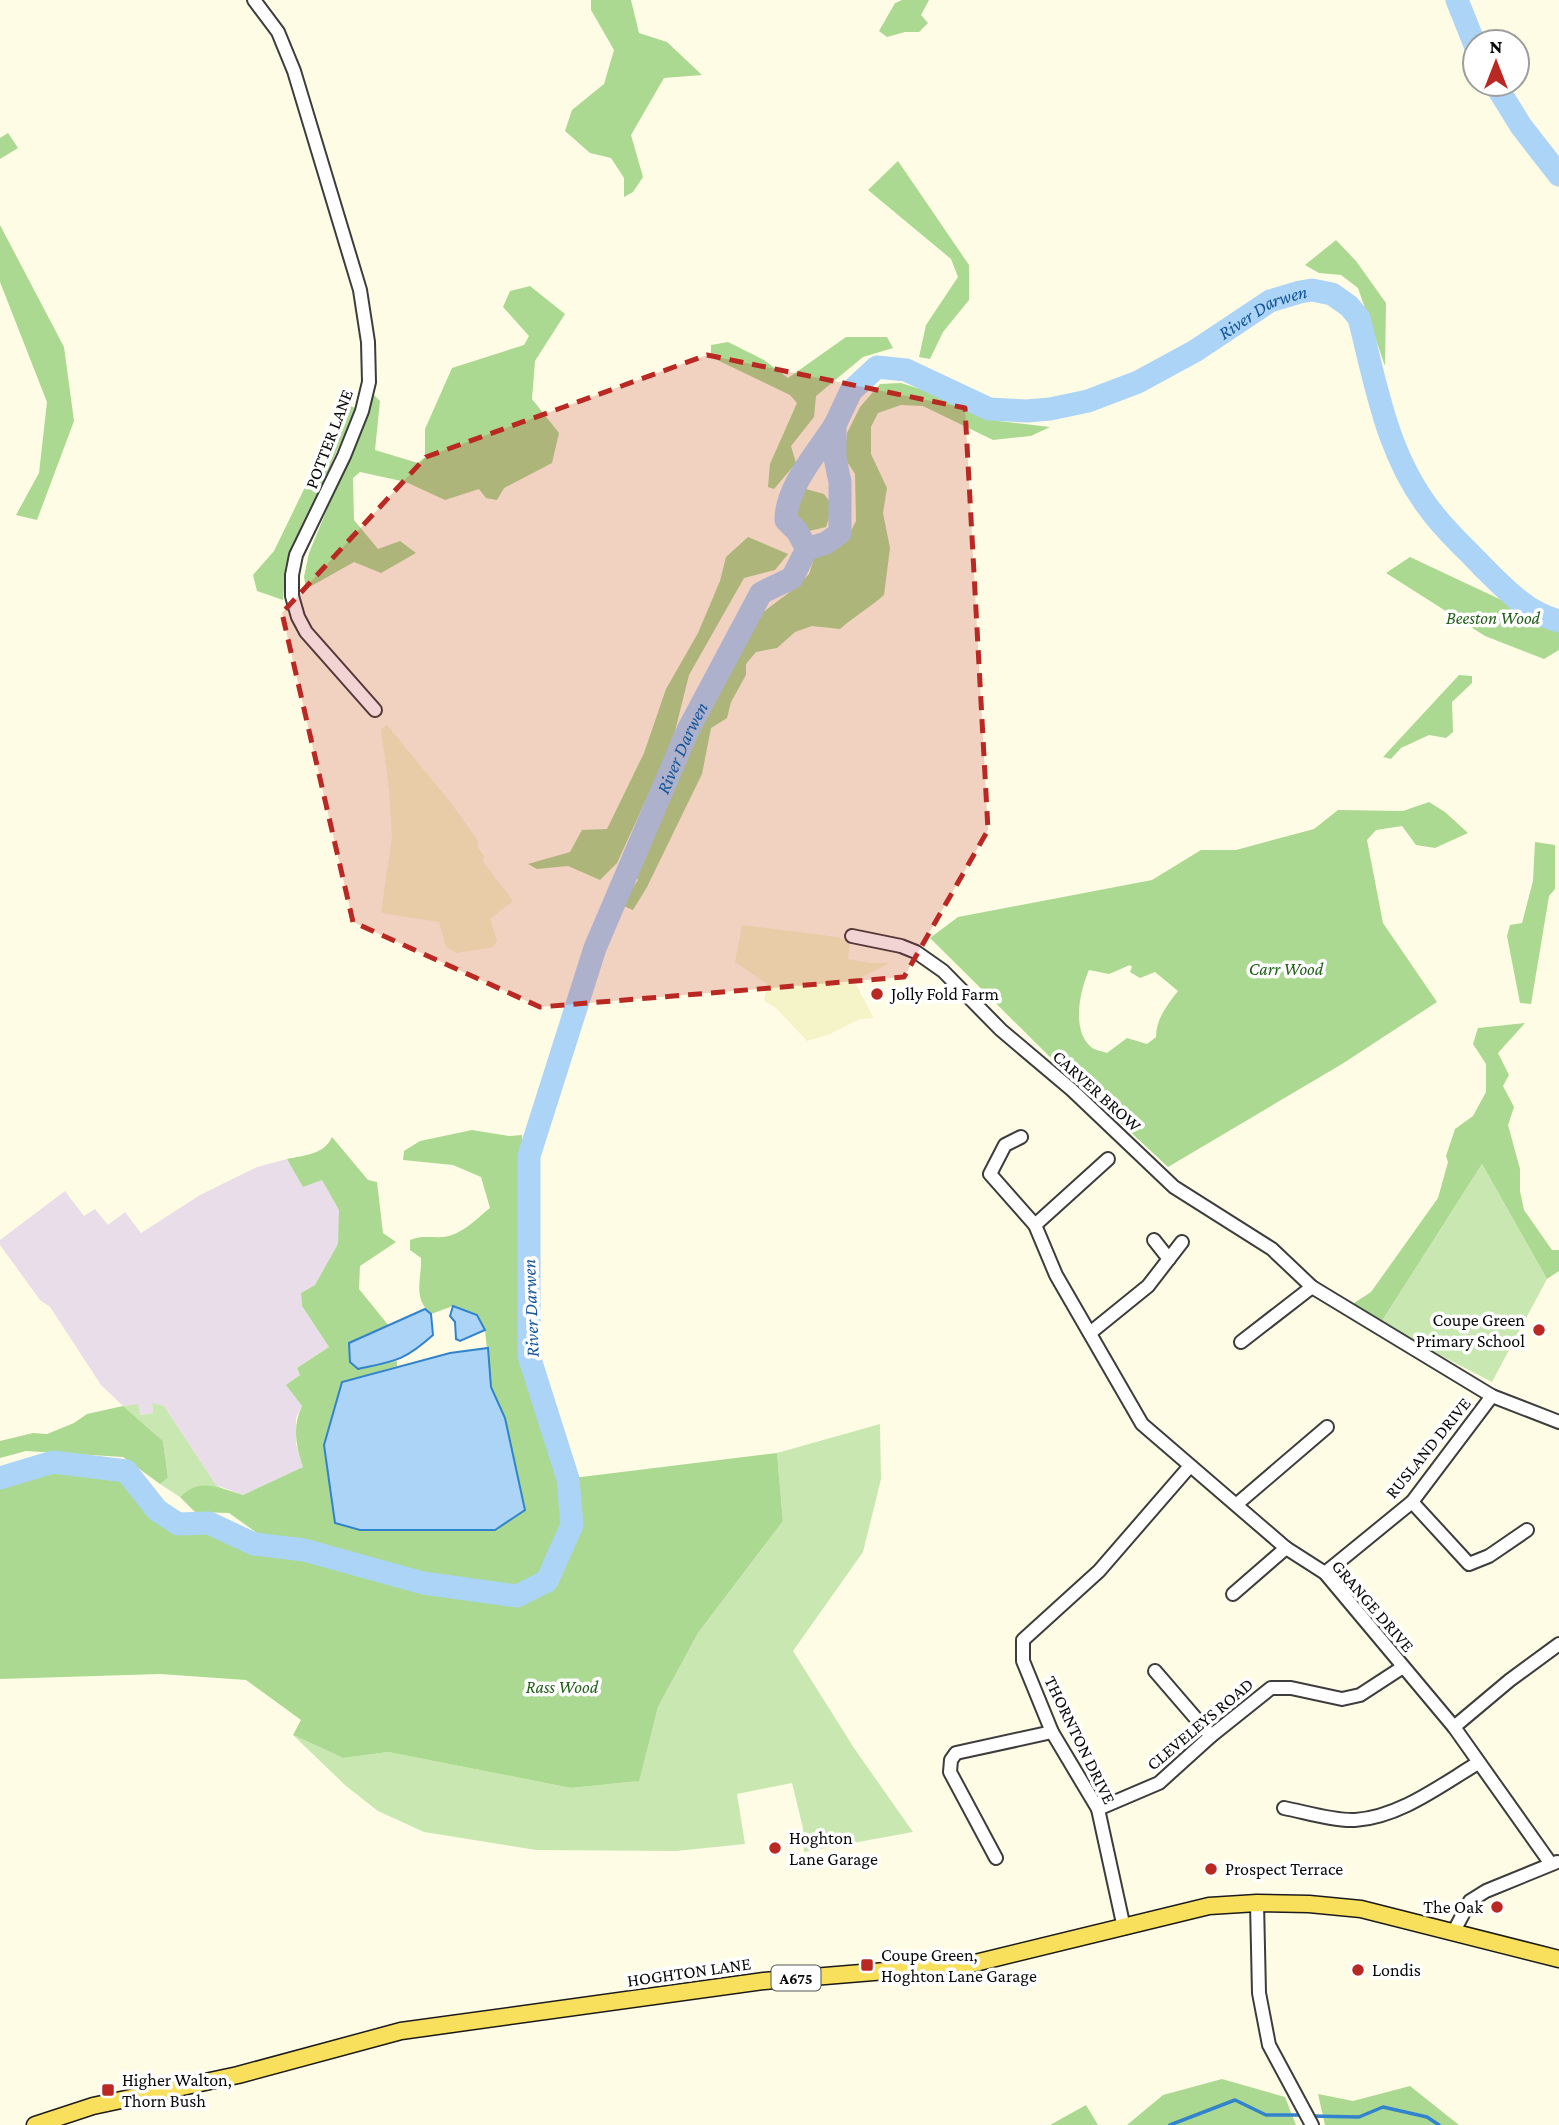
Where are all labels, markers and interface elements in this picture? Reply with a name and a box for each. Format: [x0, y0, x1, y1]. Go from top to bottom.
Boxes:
north arrow [1461, 28, 1531, 98]
text: N [1490, 36, 1503, 57]
water label: River Darwen [1214, 281, 1309, 344]
street label: POTTER LANE [301, 386, 357, 491]
park label: Beeston Wood [1446, 608, 1541, 628]
water label: River Darwen [652, 698, 712, 797]
park label: Carr Wood [1249, 959, 1324, 979]
place label: Jolly Fold Farm [889, 984, 1000, 1004]
marker: Jolly Fold Farm [869, 986, 885, 1002]
street label: CARVER BROW [1049, 1046, 1146, 1136]
water label: River Darwen [518, 1258, 543, 1357]
place label: Coupe Green Primary School [1416, 1310, 1525, 1351]
marker: Coupe Green Primary School [1531, 1322, 1547, 1338]
street label: RUSLAND DRIVE [1381, 1393, 1475, 1502]
street label: GRANGE DRIVE [1328, 1556, 1418, 1656]
street label: THORNTON DRIVE [1040, 1673, 1120, 1807]
street label: CLEVELEYS ROAD [1143, 1674, 1257, 1774]
park label: Rass Wood [526, 1677, 599, 1697]
place label: Hoghton Lane Garage [789, 1828, 878, 1869]
marker: Hoghton Lane Garage [767, 1840, 783, 1856]
place label: Prospect Terrace [1225, 1859, 1343, 1879]
marker: Prospect Terrace [1203, 1861, 1219, 1877]
place label: The Oak [1423, 1897, 1483, 1917]
marker: The Oak [1489, 1899, 1505, 1915]
place label: Coupe Green, Hoghton Lane Garage [881, 1945, 1037, 1986]
street label: HOGHTON LANE [626, 1953, 752, 1991]
marker: Coupe Green, Hoghton Lane Garage [859, 1957, 875, 1973]
place label: Londis [1372, 1960, 1421, 1980]
marker: Londis [1350, 1962, 1366, 1978]
road number: A675 [772, 1966, 820, 1990]
place label: Higher Walton, Thorn Bush [122, 2070, 232, 2111]
marker: Higher Walton, Thorn Bush [100, 2082, 116, 2098]

